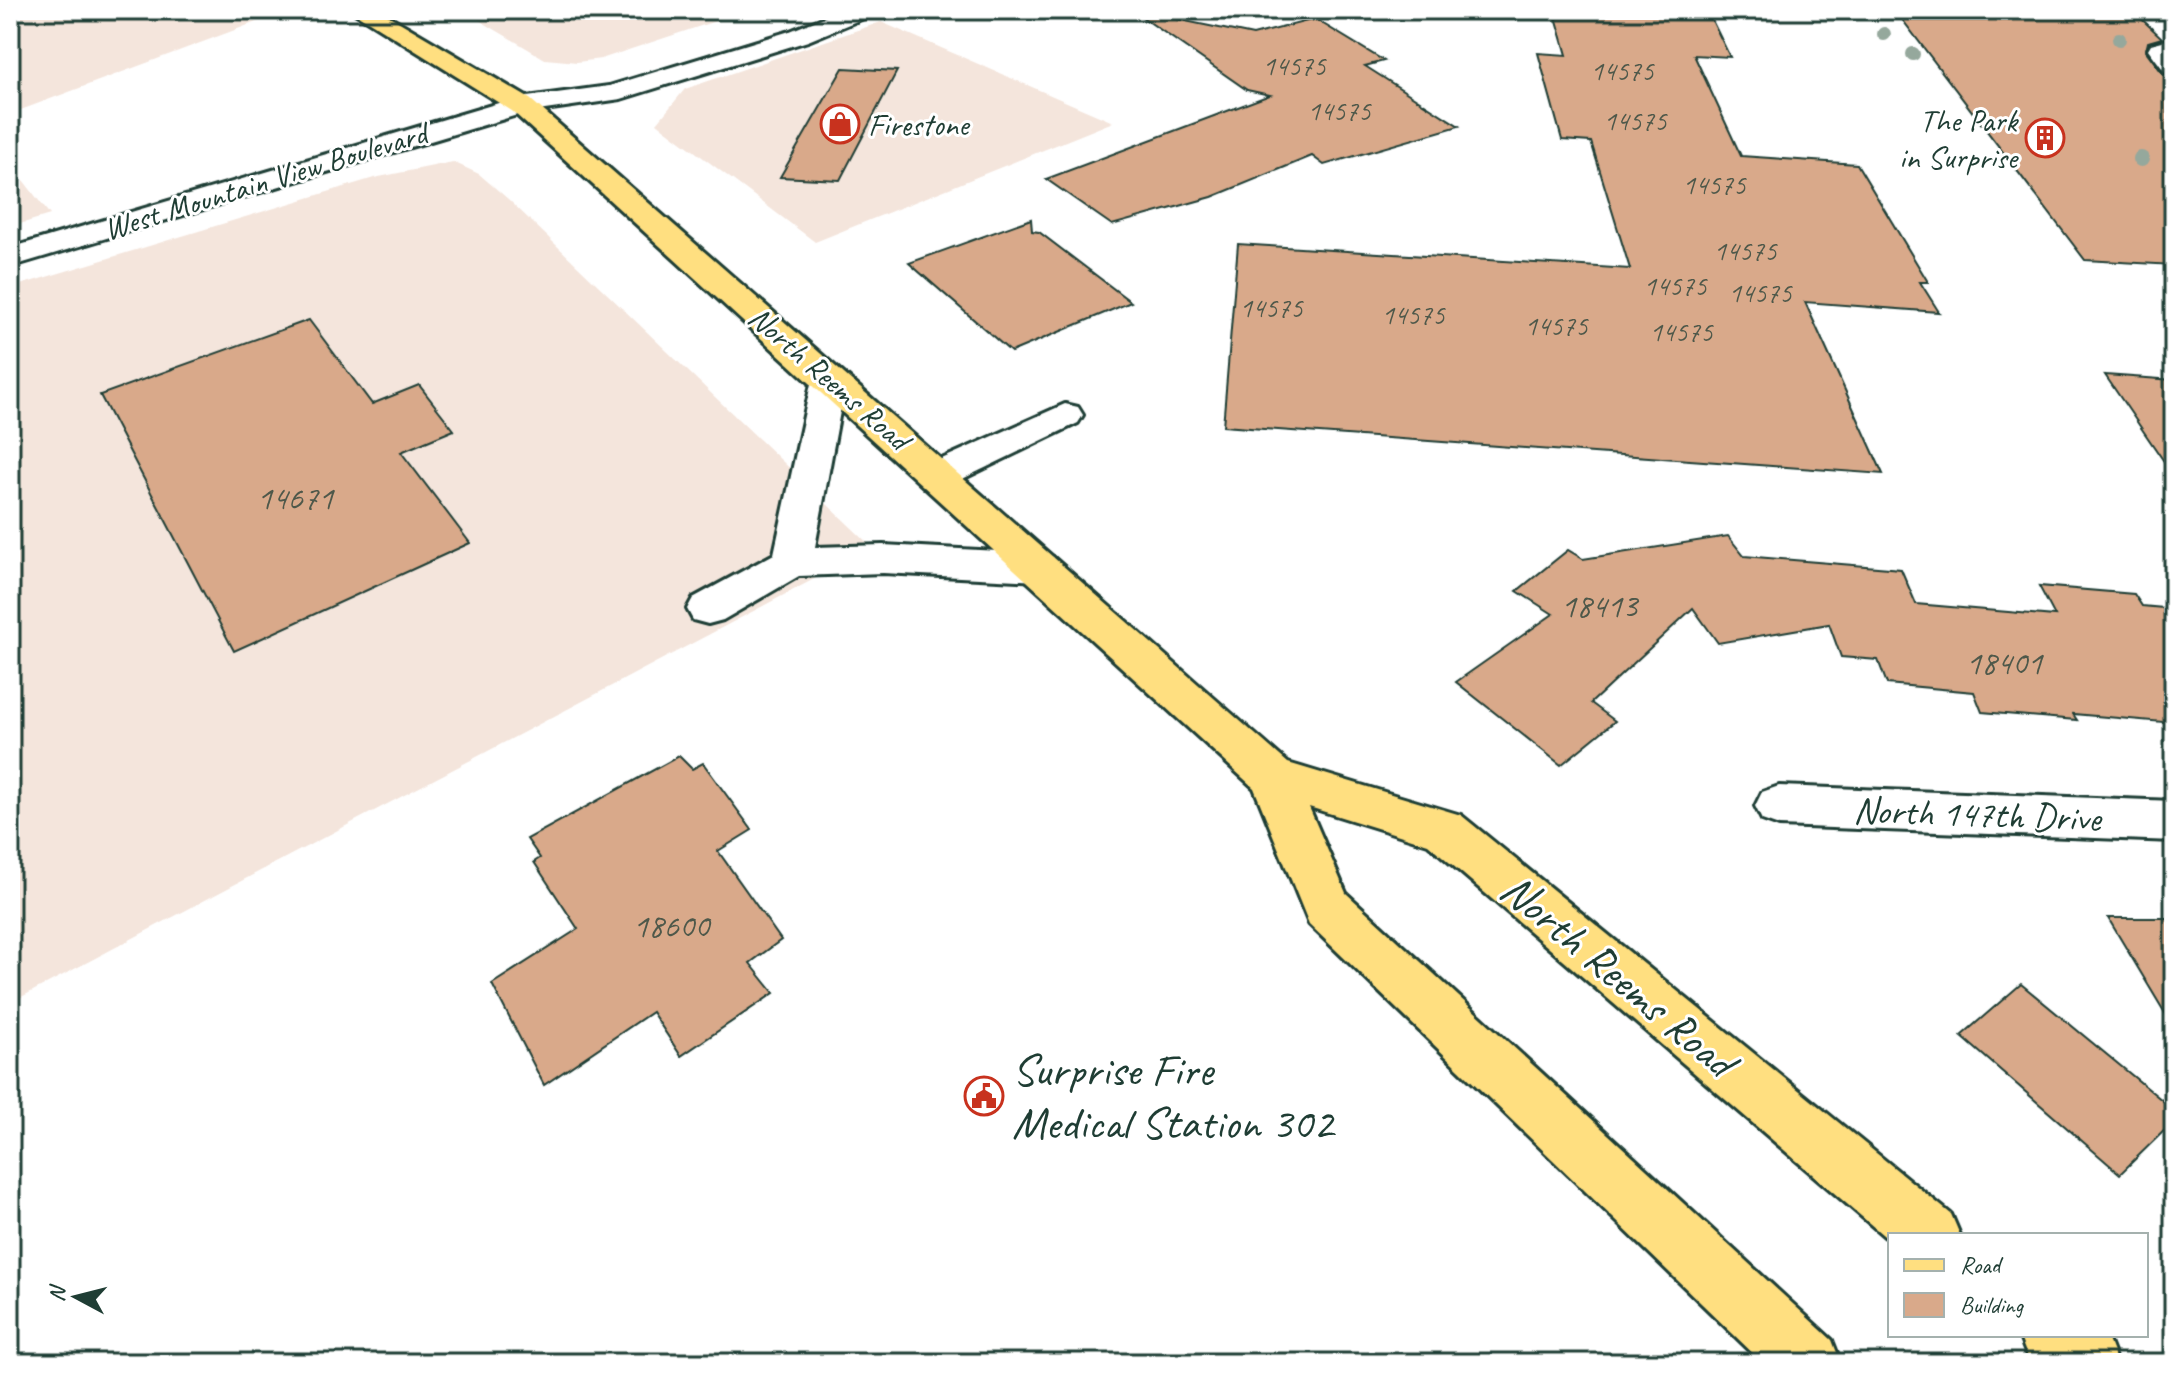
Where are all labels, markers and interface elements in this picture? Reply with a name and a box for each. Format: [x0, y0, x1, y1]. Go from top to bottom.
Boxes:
house number: 14575 [1262, 48, 1327, 83]
house number: 14575 [1590, 53, 1655, 88]
house number: 14575 [1307, 93, 1372, 128]
place label: The Park in Surprise [1899, 100, 2020, 178]
shop icon: Firestone [819, 103, 861, 145]
house number: 14575 [1603, 103, 1668, 138]
place label: Firestone [868, 104, 971, 145]
street label: West Mountain View Boulevard [99, 111, 436, 250]
building icon: The Park in Surprise [2024, 117, 2066, 159]
house number: 14575 [1682, 167, 1747, 202]
house number: 14575 [1713, 233, 1778, 268]
house number: 14575 [1643, 268, 1708, 303]
house number: 14575 [1728, 275, 1793, 310]
house number: 14575 [1239, 290, 1304, 325]
street label: North Reems Road [740, 297, 921, 462]
house number: 14575 [1381, 297, 1446, 332]
house number: 14575 [1524, 308, 1589, 343]
house number: 14575 [1649, 314, 1714, 349]
house number: 14671 [257, 476, 335, 519]
house number: 18413 [1561, 584, 1640, 627]
house number: 18401 [1966, 641, 2044, 684]
street label: North 147th Drive [1853, 786, 2104, 842]
street label: North Reems Road [1489, 860, 1752, 1094]
house number: 18600 [633, 904, 712, 947]
place label: Surprise Fire Medical Station 302 [1012, 1041, 1337, 1152]
public building icon: Surprise Fire Medical Station 302 [963, 1075, 1005, 1117]
legend [1888, 1233, 2148, 1337]
text: Road [1960, 1250, 2004, 1280]
north arrow [36, 1257, 116, 1337]
text: N [42, 1283, 72, 1303]
text: Building [1960, 1290, 2025, 1320]

